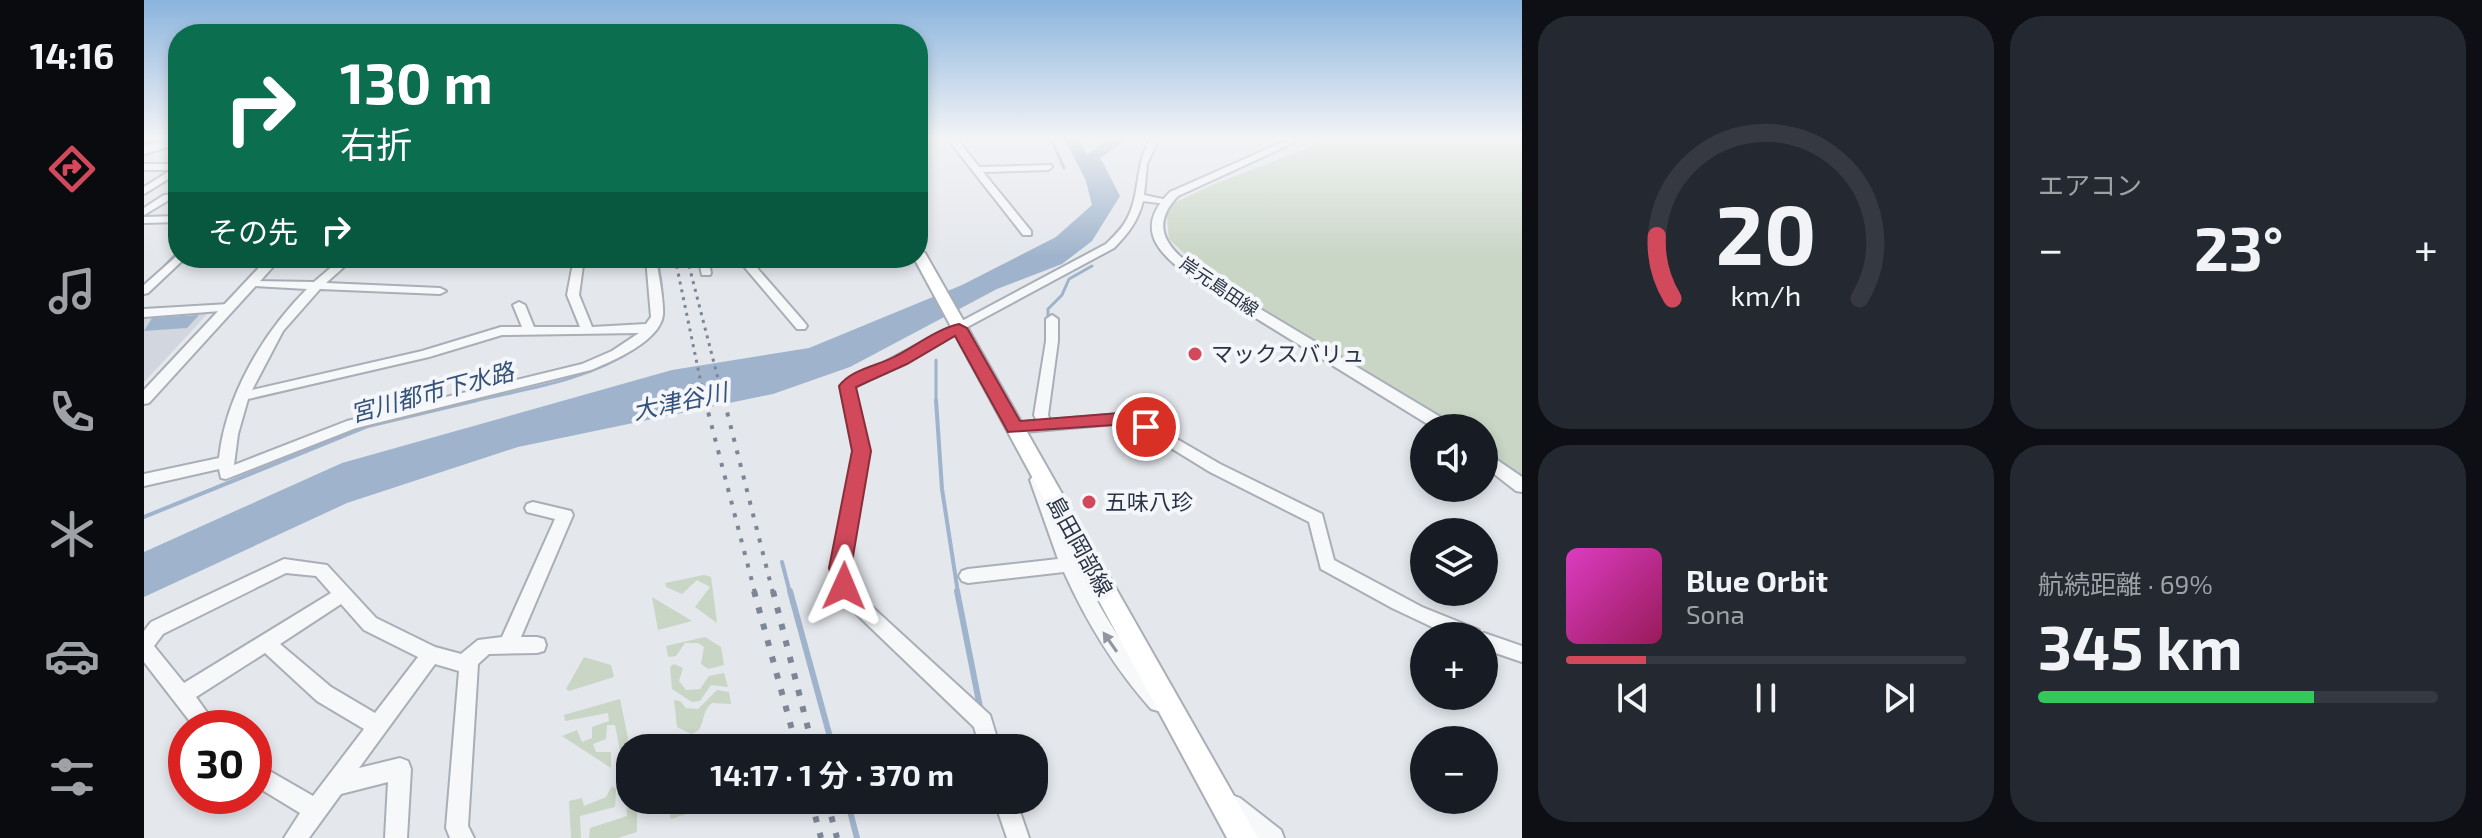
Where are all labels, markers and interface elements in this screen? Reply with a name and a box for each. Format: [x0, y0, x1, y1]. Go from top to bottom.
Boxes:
text: 14:16 [30, 33, 114, 76]
text: 130 m [340, 48, 493, 115]
icon: right [208, 56, 312, 160]
text: 右折 [340, 122, 412, 165]
icon: directions [44, 141, 100, 197]
text: エアコン [2038, 169, 2142, 200]
text: 20 [1716, 181, 1816, 281]
icon: right [314, 208, 358, 252]
text: 23° [2194, 211, 2284, 283]
text: その先 [208, 213, 298, 249]
text: − [2038, 221, 2064, 274]
text: + [2414, 221, 2438, 274]
street label: 岸元島田線 [1176, 252, 1263, 320]
icon: music [44, 263, 100, 319]
text: km/h [1731, 277, 1801, 312]
place label: マックスバリュ [1211, 340, 1364, 366]
marker: マックスバリュ [1186, 345, 1204, 363]
water label: 宮川都市下水路 [347, 355, 518, 427]
water label: 大津谷川 [630, 376, 733, 425]
icon: phone [44, 384, 100, 440]
pin [1112, 393, 1180, 461]
icon: arrive [1124, 405, 1168, 449]
map controls [1410, 414, 1498, 814]
button: sound [1410, 414, 1498, 502]
place label: 五味八珍 [1105, 488, 1193, 514]
street label: 島田岡部線 [1043, 491, 1119, 600]
marker: 五味八珍 [1080, 493, 1098, 511]
icon: climate [44, 506, 100, 562]
button: layers [1410, 518, 1498, 606]
position arrow [802, 544, 886, 628]
text: Blue Orbit [1686, 562, 1828, 598]
text: 航続距離 · 69% [2038, 568, 2213, 599]
text: Sona [1686, 598, 1745, 629]
text: 345 km [2038, 610, 2243, 682]
button: + [1410, 622, 1498, 710]
icon: car [44, 628, 100, 684]
one-way arrow [1103, 631, 1118, 652]
icon: previous [1611, 676, 1655, 720]
icon: pause [1744, 676, 1788, 720]
icon: next [1877, 676, 1921, 720]
speed limit sign: 30 [168, 710, 272, 814]
button: − [1410, 726, 1498, 814]
icon: filters [44, 749, 100, 805]
text: 14:17 · 1 分 · 370 m [710, 756, 954, 792]

